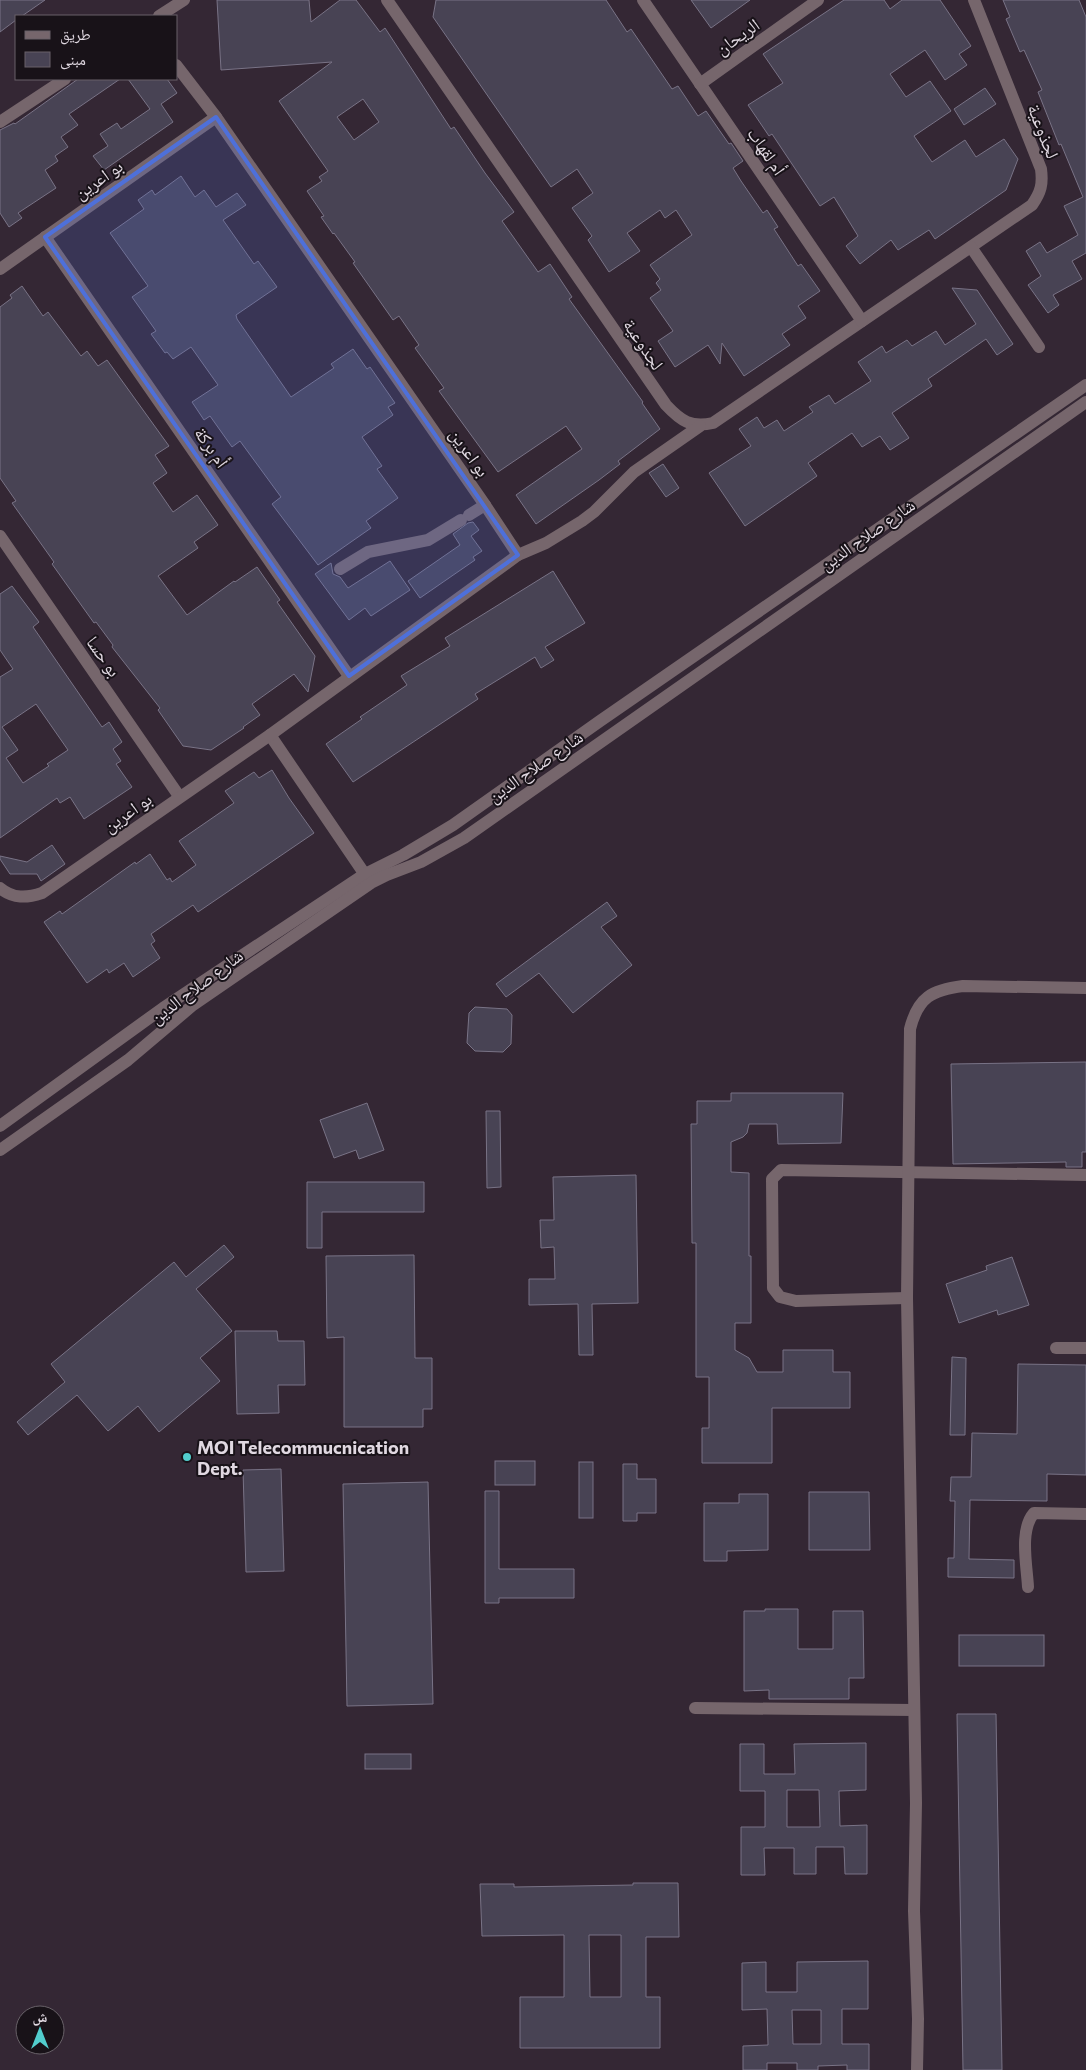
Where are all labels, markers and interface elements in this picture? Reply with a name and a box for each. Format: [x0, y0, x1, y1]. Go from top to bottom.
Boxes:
street label: الريحان [711, 13, 764, 60]
legend [15, 15, 178, 80]
text: طريق [60, 25, 91, 45]
text: مبنى [60, 50, 86, 70]
street label: لجذوعية [1023, 101, 1064, 161]
street label: أم لقهاب [742, 123, 791, 180]
street label: بو اعرين [70, 154, 127, 204]
street label: لجذوعية [619, 314, 669, 374]
street label: أم بركة [189, 423, 234, 473]
street label: بو اعرين [445, 424, 495, 481]
street label: شارع صلاح الدين [815, 493, 920, 576]
street label: بو حسا [82, 631, 126, 681]
street label: شارع صلاح الدين [483, 725, 588, 808]
street label: بو اعرين [99, 787, 156, 837]
street label: شارع صلاح الدين [145, 944, 248, 1030]
place label: MOI Telecommucnication Dept. [197, 1436, 409, 1479]
marker: MOI Telecommucnication Dept. [181, 1451, 193, 1463]
north arrow [15, 2005, 65, 2055]
text: ش [33, 2008, 48, 2026]

